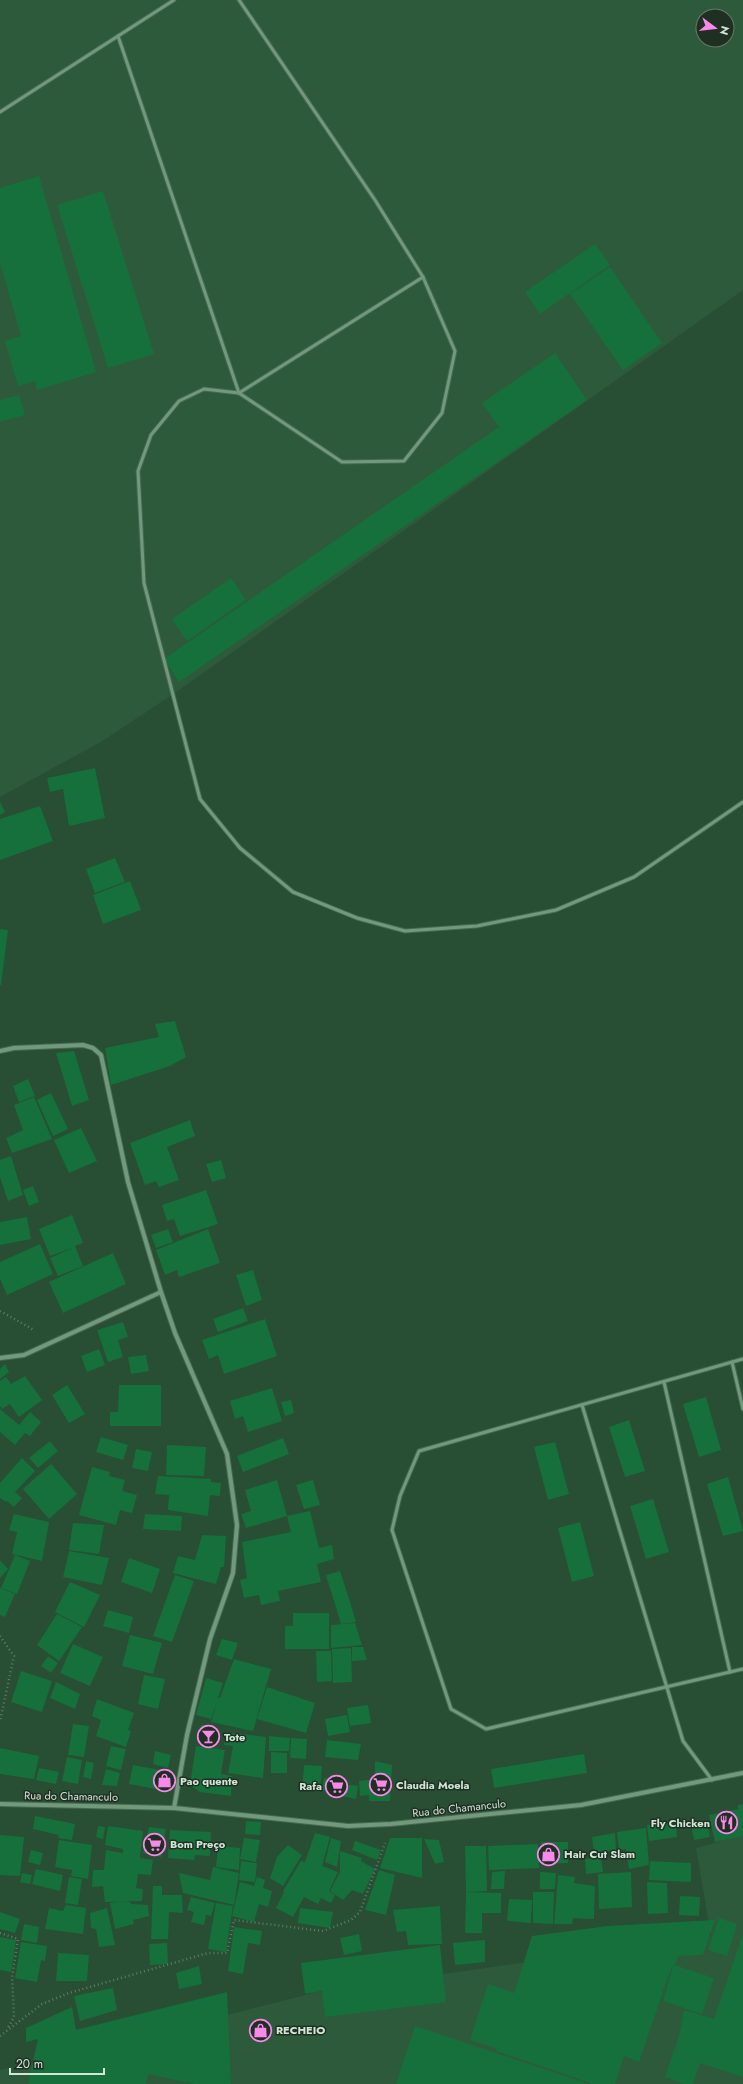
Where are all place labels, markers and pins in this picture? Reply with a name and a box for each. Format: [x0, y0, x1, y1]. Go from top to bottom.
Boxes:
bar icon: Tote [195, 1724, 221, 1750]
place label: Tote [224, 1729, 245, 1745]
shop icon: Pao quente [152, 1768, 178, 1794]
supermarket icon: Claudia Moela [367, 1772, 393, 1798]
place label: Pao quente [180, 1773, 238, 1789]
supermarket icon: Rafa [324, 1773, 350, 1799]
place label: Claudia Moela [396, 1777, 470, 1793]
place label: Rafa [299, 1778, 322, 1794]
restaurant icon: Fly Chicken [713, 1810, 739, 1836]
place label: Fly Chicken [651, 1815, 710, 1831]
supermarket icon: Bom Preço [142, 1831, 168, 1857]
place label: Bom Preço [170, 1836, 226, 1852]
shop icon: Hair Cut Slam [535, 1841, 561, 1867]
place label: Hair Cut Slam [564, 1846, 635, 1862]
shop icon: RECHEIO [248, 2017, 274, 2043]
place label: RECHEIO [276, 2022, 325, 2038]

